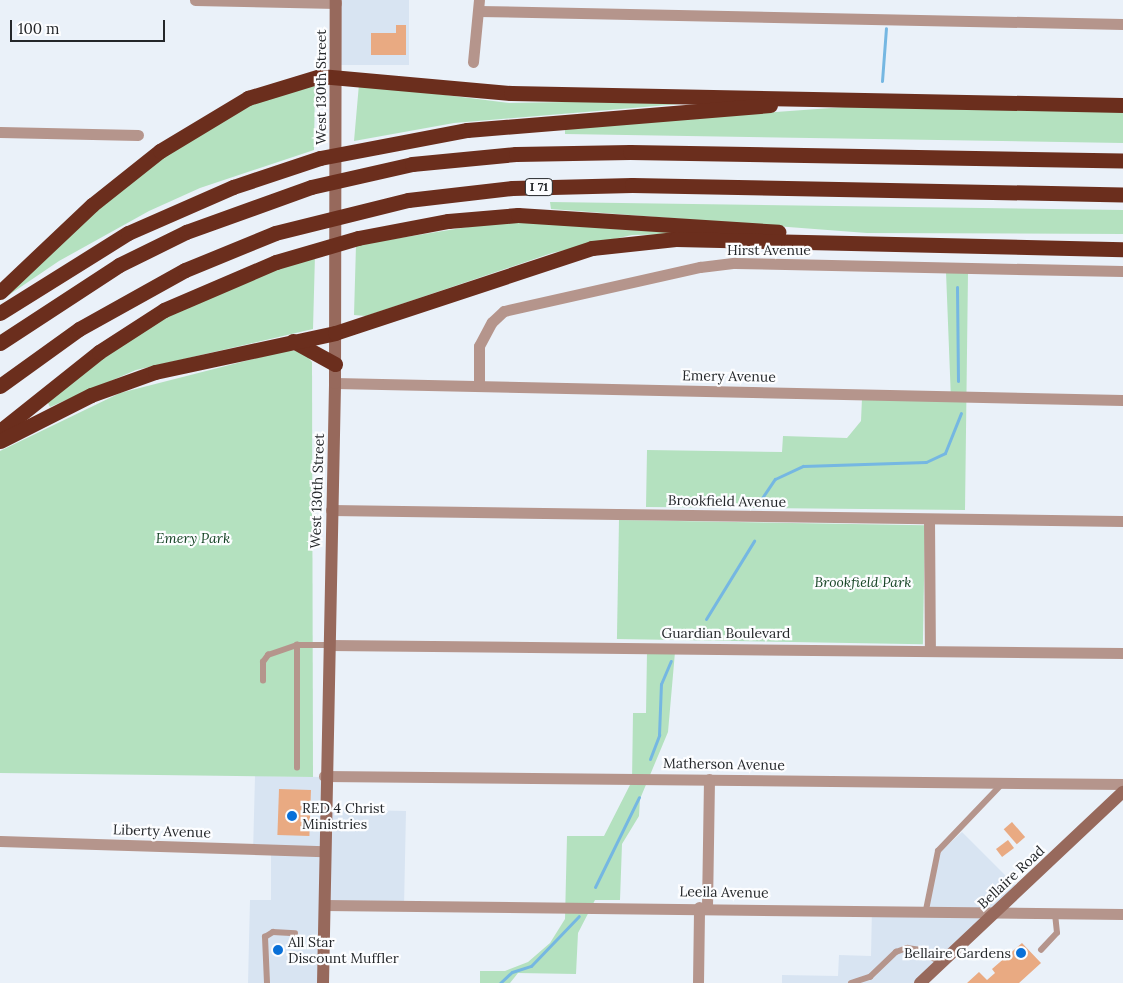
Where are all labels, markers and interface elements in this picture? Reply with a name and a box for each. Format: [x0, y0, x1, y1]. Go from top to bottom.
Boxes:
scale bar [12, 10, 168, 42]
text: 100 m [18, 19, 59, 38]
street label: West 130th Street [313, 29, 329, 145]
road number: I 71 [524, 178, 554, 196]
street label: Hirst Avenue [727, 242, 811, 258]
street label: Emery Avenue [682, 367, 776, 385]
street label: West 130th Street [307, 433, 327, 549]
street label: Brookfield Avenue [668, 492, 786, 510]
park label: Emery Park [156, 530, 230, 546]
park label: Brookfield Park [814, 574, 912, 590]
street label: Guardian Boulevard [662, 625, 790, 641]
street label: Matherson Avenue [663, 755, 785, 773]
place label: RED 4 Christ Ministries [302, 800, 385, 832]
marker: RED 4 Christ Ministries [286, 810, 298, 822]
street label: Liberty Avenue [113, 821, 211, 841]
street label: Bellaire Road [974, 842, 1048, 912]
street label: Leeila Avenue [679, 883, 769, 901]
place label: All Star Discount Muffler [288, 934, 399, 966]
marker: All Star Discount Muffler [272, 944, 284, 956]
place label: Bellaire Gardens [904, 945, 1011, 961]
marker: Bellaire Gardens [1015, 947, 1027, 959]

